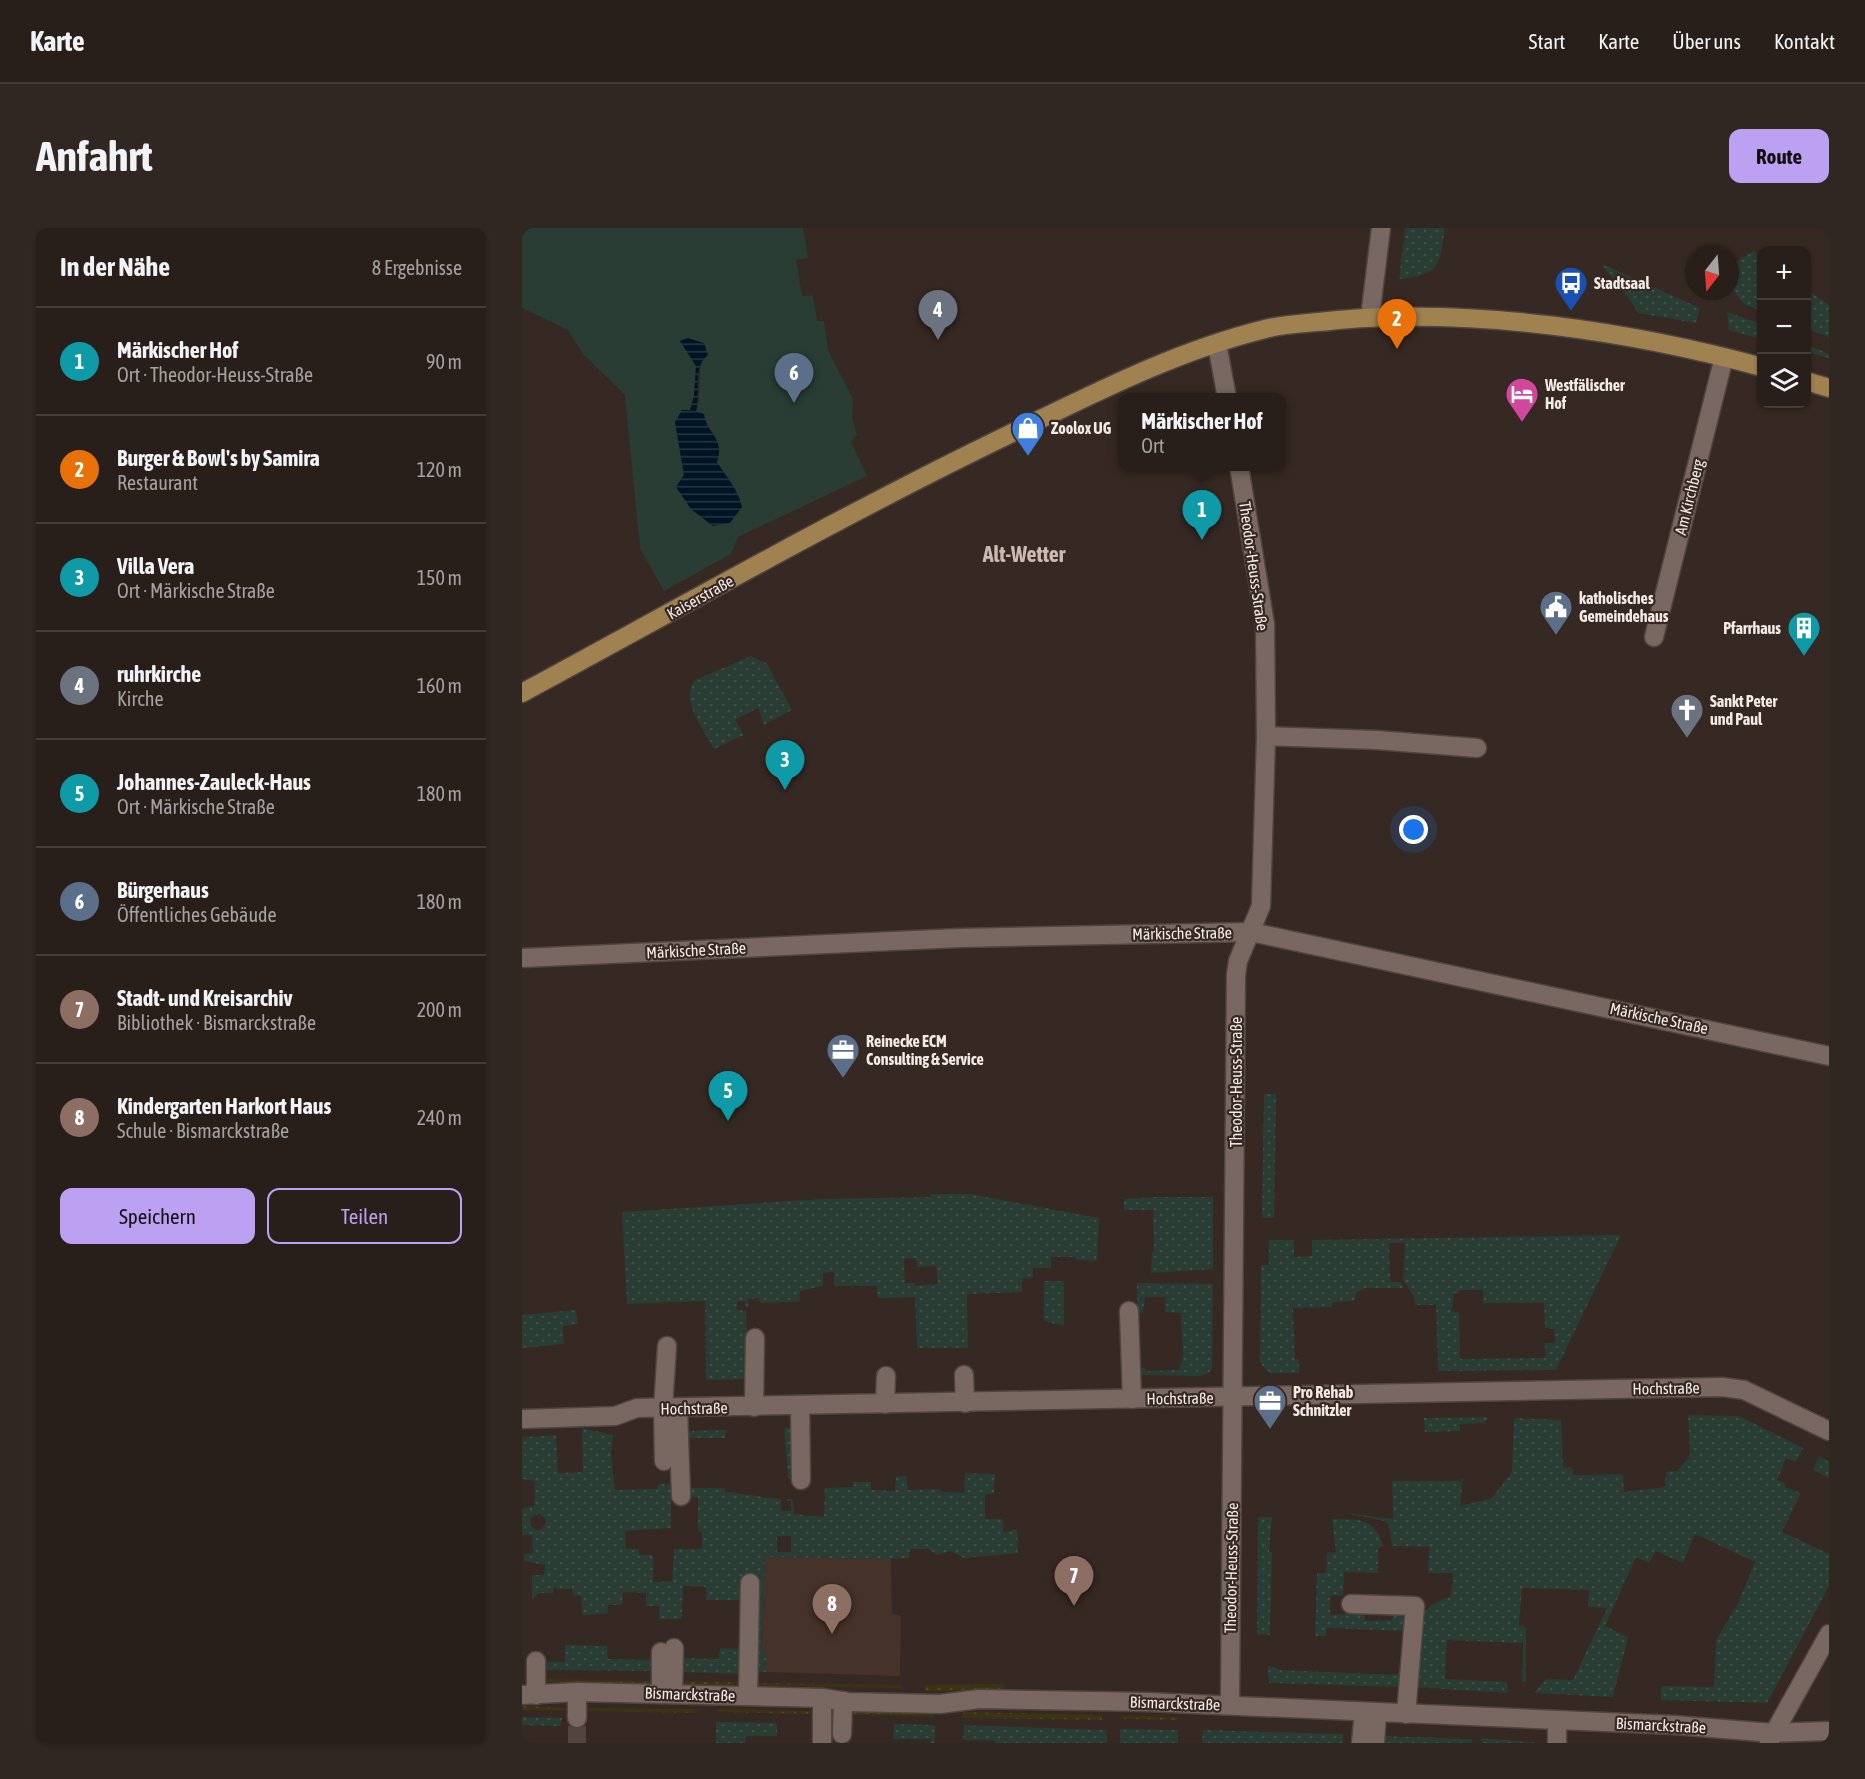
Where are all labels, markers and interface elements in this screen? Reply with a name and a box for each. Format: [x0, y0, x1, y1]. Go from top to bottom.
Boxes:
text: Karte [30, 25, 85, 57]
text: Start [1529, 29, 1565, 53]
text: Karte [1598, 29, 1639, 53]
text: Über uns [1672, 29, 1741, 53]
text: Kontakt [1774, 29, 1835, 53]
button: Route [1729, 129, 1829, 183]
text: Anfahrt [36, 132, 153, 180]
north arrow [1685, 246, 1739, 300]
map controls [1757, 246, 1811, 408]
button: + [1757, 246, 1811, 300]
text: In der Nähe [60, 252, 170, 282]
text: 8 Ergebnisse [372, 256, 462, 279]
bus stop icon: Stadtsaal [1553, 265, 1589, 312]
place label: Stadtsaal [1594, 274, 1650, 292]
pin: 4 [918, 291, 958, 340]
pin: 2 [1378, 300, 1416, 349]
button: − [1757, 300, 1811, 354]
text: Märkischer Hof [117, 337, 238, 363]
text: 1 [75, 350, 84, 373]
text: 90 m [426, 350, 462, 373]
pin: 6 [774, 354, 814, 403]
button: layers [1757, 354, 1811, 408]
text: Ort · Theodor-Heuss-Straße [117, 363, 313, 386]
hotel icon: Westfälischer Hof [1504, 376, 1540, 423]
place label: Westfälischer Hof [1544, 376, 1625, 412]
popup [1118, 393, 1286, 471]
text: Märkischer Hof [1141, 408, 1263, 434]
shop icon: Zoolox UG [1010, 410, 1046, 457]
place label: Zoolox UG [1051, 419, 1112, 437]
text: Ort [1141, 434, 1164, 457]
text: Burger & Bowl's by Samira [117, 445, 320, 471]
street label: Am Kirchberg [1671, 457, 1708, 537]
text: 2 [75, 458, 84, 481]
text: 120 m [417, 458, 462, 481]
text: Restaurant [117, 471, 198, 494]
pin: 1 [1182, 490, 1222, 540]
street label: Theodor-Heuss-Straße [1236, 500, 1272, 632]
district label: Alt-Wetter [982, 541, 1066, 567]
text: Villa Vera [117, 553, 194, 579]
text: 3 [75, 566, 84, 589]
text: 150 m [417, 566, 462, 589]
street label: Kaiserstraße [664, 571, 736, 623]
text: Ort · Märkische Straße [117, 579, 275, 602]
public building icon: katholisches Gemeindehaus [1538, 589, 1574, 636]
place label: katholisches Gemeindehaus [1579, 589, 1669, 625]
building icon: Pfarrhaus [1786, 610, 1822, 657]
place label: Pfarrhaus [1723, 619, 1781, 637]
text: ruhrkirche [117, 661, 201, 687]
text: 4 [75, 674, 84, 697]
text: 160 m [417, 674, 462, 697]
text: Kirche [117, 687, 163, 710]
church icon: Sankt Peter und Paul [1669, 692, 1705, 739]
place label: Sankt Peter und Paul [1710, 692, 1777, 728]
pin: 3 [766, 740, 804, 790]
text: Johannes-Zauleck-Haus [117, 769, 311, 795]
text: 5 [75, 782, 84, 805]
text: 180 m [417, 782, 462, 805]
text: Ort · Märkische Straße [117, 795, 275, 818]
your location [1399, 815, 1428, 844]
text: Bürgerhaus [117, 877, 209, 903]
text: 6 [75, 890, 84, 913]
text: 180 m [417, 890, 462, 913]
text: Öffentliches Gebäude [117, 903, 277, 926]
street label: Märkische Straße [1132, 923, 1232, 943]
street label: Märkische Straße [646, 938, 746, 962]
text: Stadt- und Kreisarchiv [117, 985, 293, 1011]
text: 7 [75, 998, 84, 1021]
text: 200 m [417, 998, 462, 1021]
street label: Märkische Straße [1608, 999, 1710, 1037]
text: Bibliothek · Bismarckstraße [117, 1011, 316, 1034]
street label: Theodor-Heuss-Straße [1227, 1017, 1245, 1147]
office icon: Reinecke ECM Consulting & Service [825, 1032, 861, 1079]
place label: Reinecke ECM Consulting & Service [866, 1032, 984, 1068]
pin: 5 [708, 1072, 748, 1121]
text: Kindergarten Harkort Haus [117, 1093, 331, 1119]
text: 8 [75, 1106, 84, 1129]
text: 240 m [417, 1106, 462, 1129]
text: Schule · Bismarckstraße [117, 1119, 289, 1142]
button: Speichern [60, 1188, 255, 1244]
button: Teilen [267, 1188, 462, 1244]
street label: Hochstraße [1632, 1378, 1700, 1398]
office icon: Pro Rehab Schnitzler [1252, 1383, 1288, 1430]
place label: Pro Rehab Schnitzler [1293, 1383, 1354, 1419]
street label: Hochstraße [1146, 1388, 1214, 1408]
street label: Hochstraße [660, 1398, 728, 1418]
street label: Theodor-Heuss-Straße [1221, 1503, 1241, 1633]
pin: 7 [1054, 1556, 1094, 1606]
pin: 8 [812, 1584, 852, 1634]
street label: Bismarckstraße [644, 1683, 736, 1705]
street label: Bismarckstraße [1129, 1692, 1221, 1714]
street label: Bismarckstraße [1615, 1714, 1707, 1736]

